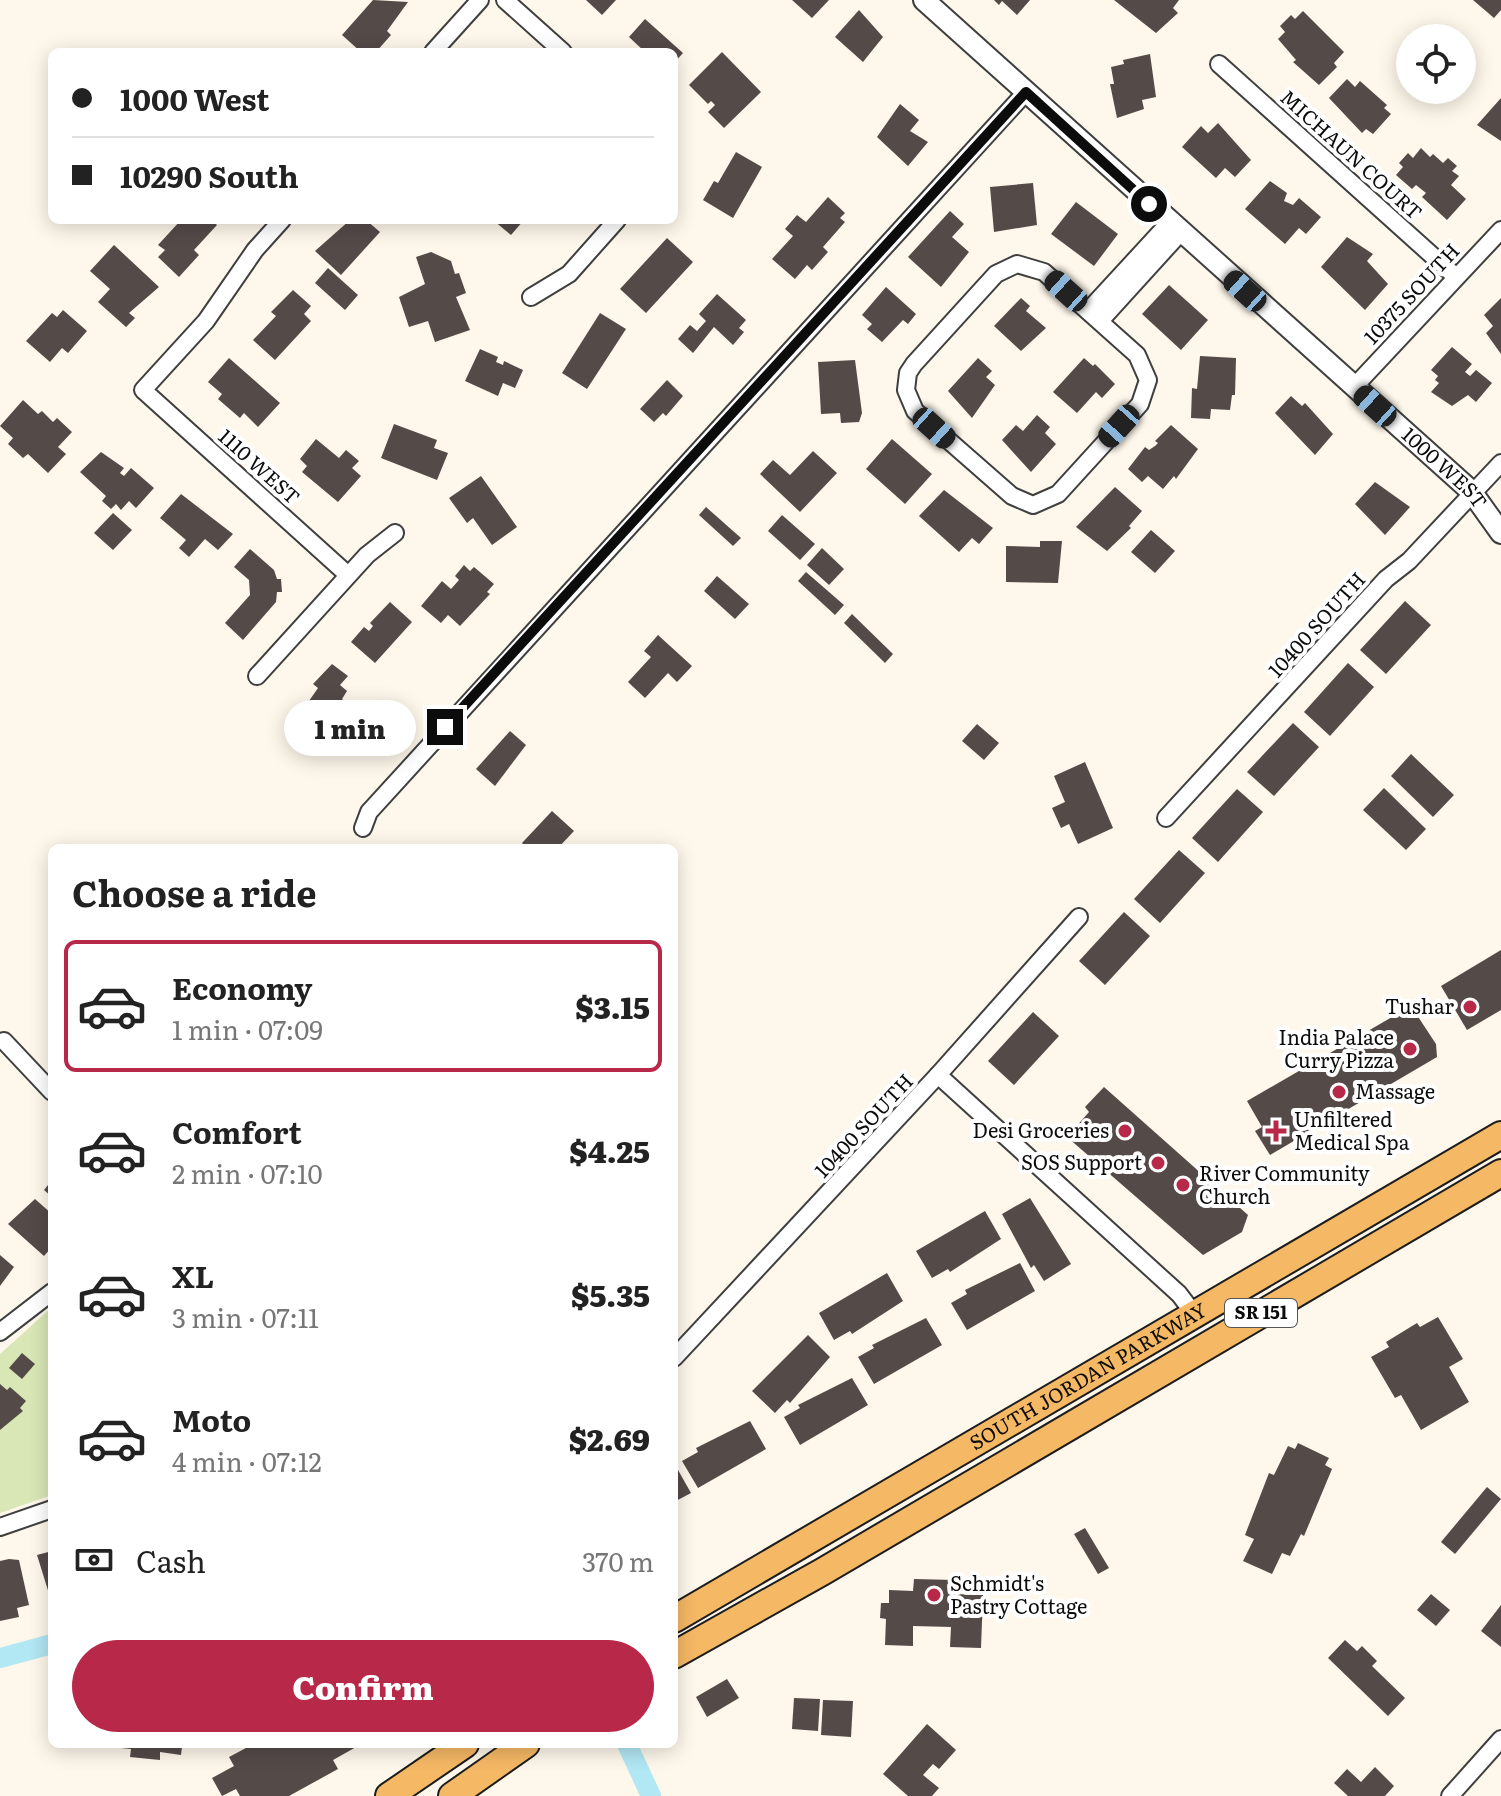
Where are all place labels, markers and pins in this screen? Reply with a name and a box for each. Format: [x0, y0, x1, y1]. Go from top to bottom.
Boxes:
place label: Tushar [1385, 990, 1455, 1020]
marker: Tushar [1461, 998, 1479, 1016]
place label: India Palace Curry Pizza [1279, 1021, 1394, 1074]
marker: India Palace Curry Pizza [1401, 1040, 1419, 1058]
place label: Massage [1355, 1075, 1435, 1105]
marker: Massage [1330, 1083, 1348, 1101]
place label: Unfiltered Medical Spa [1294, 1103, 1410, 1156]
place label: Desi Groceries [973, 1114, 1109, 1144]
marker: Unfiltered Medical Spa [1265, 1120, 1287, 1142]
marker: Desi Groceries [1116, 1122, 1134, 1140]
place label: SOS Support [1021, 1146, 1142, 1176]
marker: SOS Support [1149, 1154, 1167, 1172]
place label: River Community Church [1199, 1157, 1370, 1210]
marker: River Community Church [1174, 1176, 1192, 1194]
place label: Schmidt's Pastry Cottage [950, 1567, 1087, 1620]
marker: Schmidt's Pastry Cottage [925, 1586, 943, 1604]

